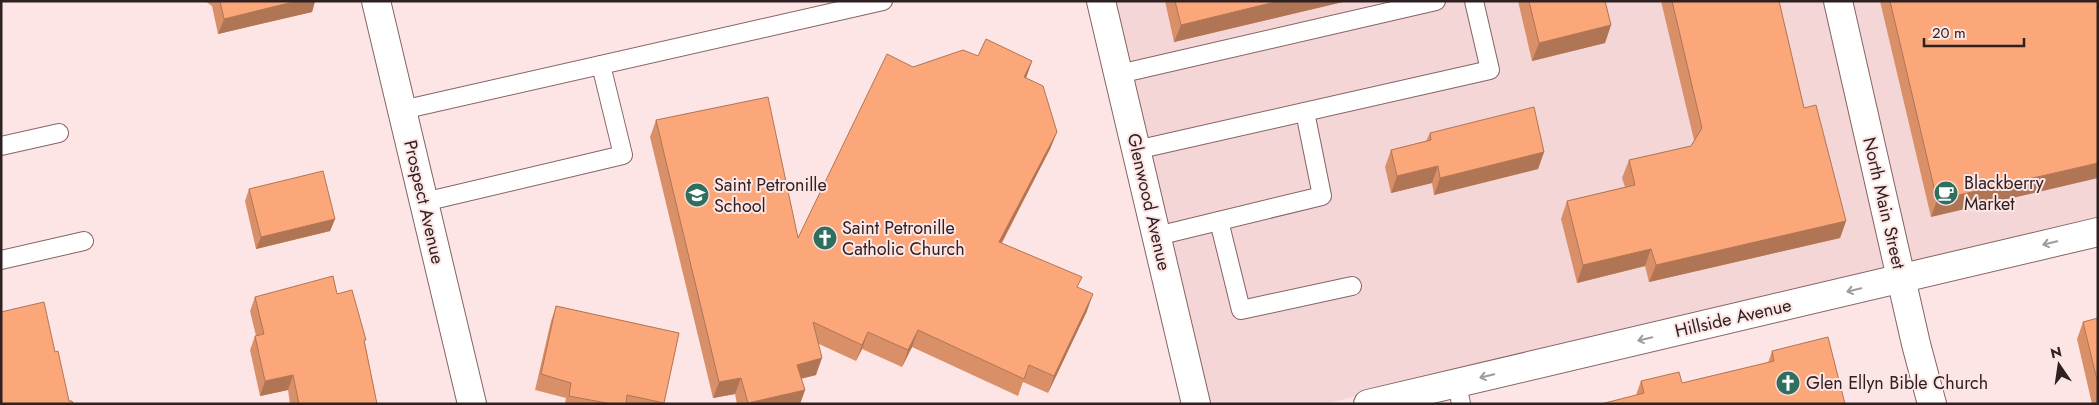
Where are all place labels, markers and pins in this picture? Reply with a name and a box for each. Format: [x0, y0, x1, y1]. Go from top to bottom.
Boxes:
place label: Blackberry Market [1964, 170, 2044, 217]
place label: Saint Petronille School [714, 172, 827, 219]
cafe icon: Blackberry Market [1933, 180, 1959, 206]
school or university icon: Saint Petronille School [684, 182, 710, 208]
place label: Saint Petronille Catholic Church [842, 215, 965, 262]
church icon: Saint Petronille Catholic Church [812, 225, 838, 251]
church icon: Glen Ellyn Bible Church [1775, 370, 1801, 396]
place label: Glen Ellyn Bible Church [1806, 370, 1988, 396]

